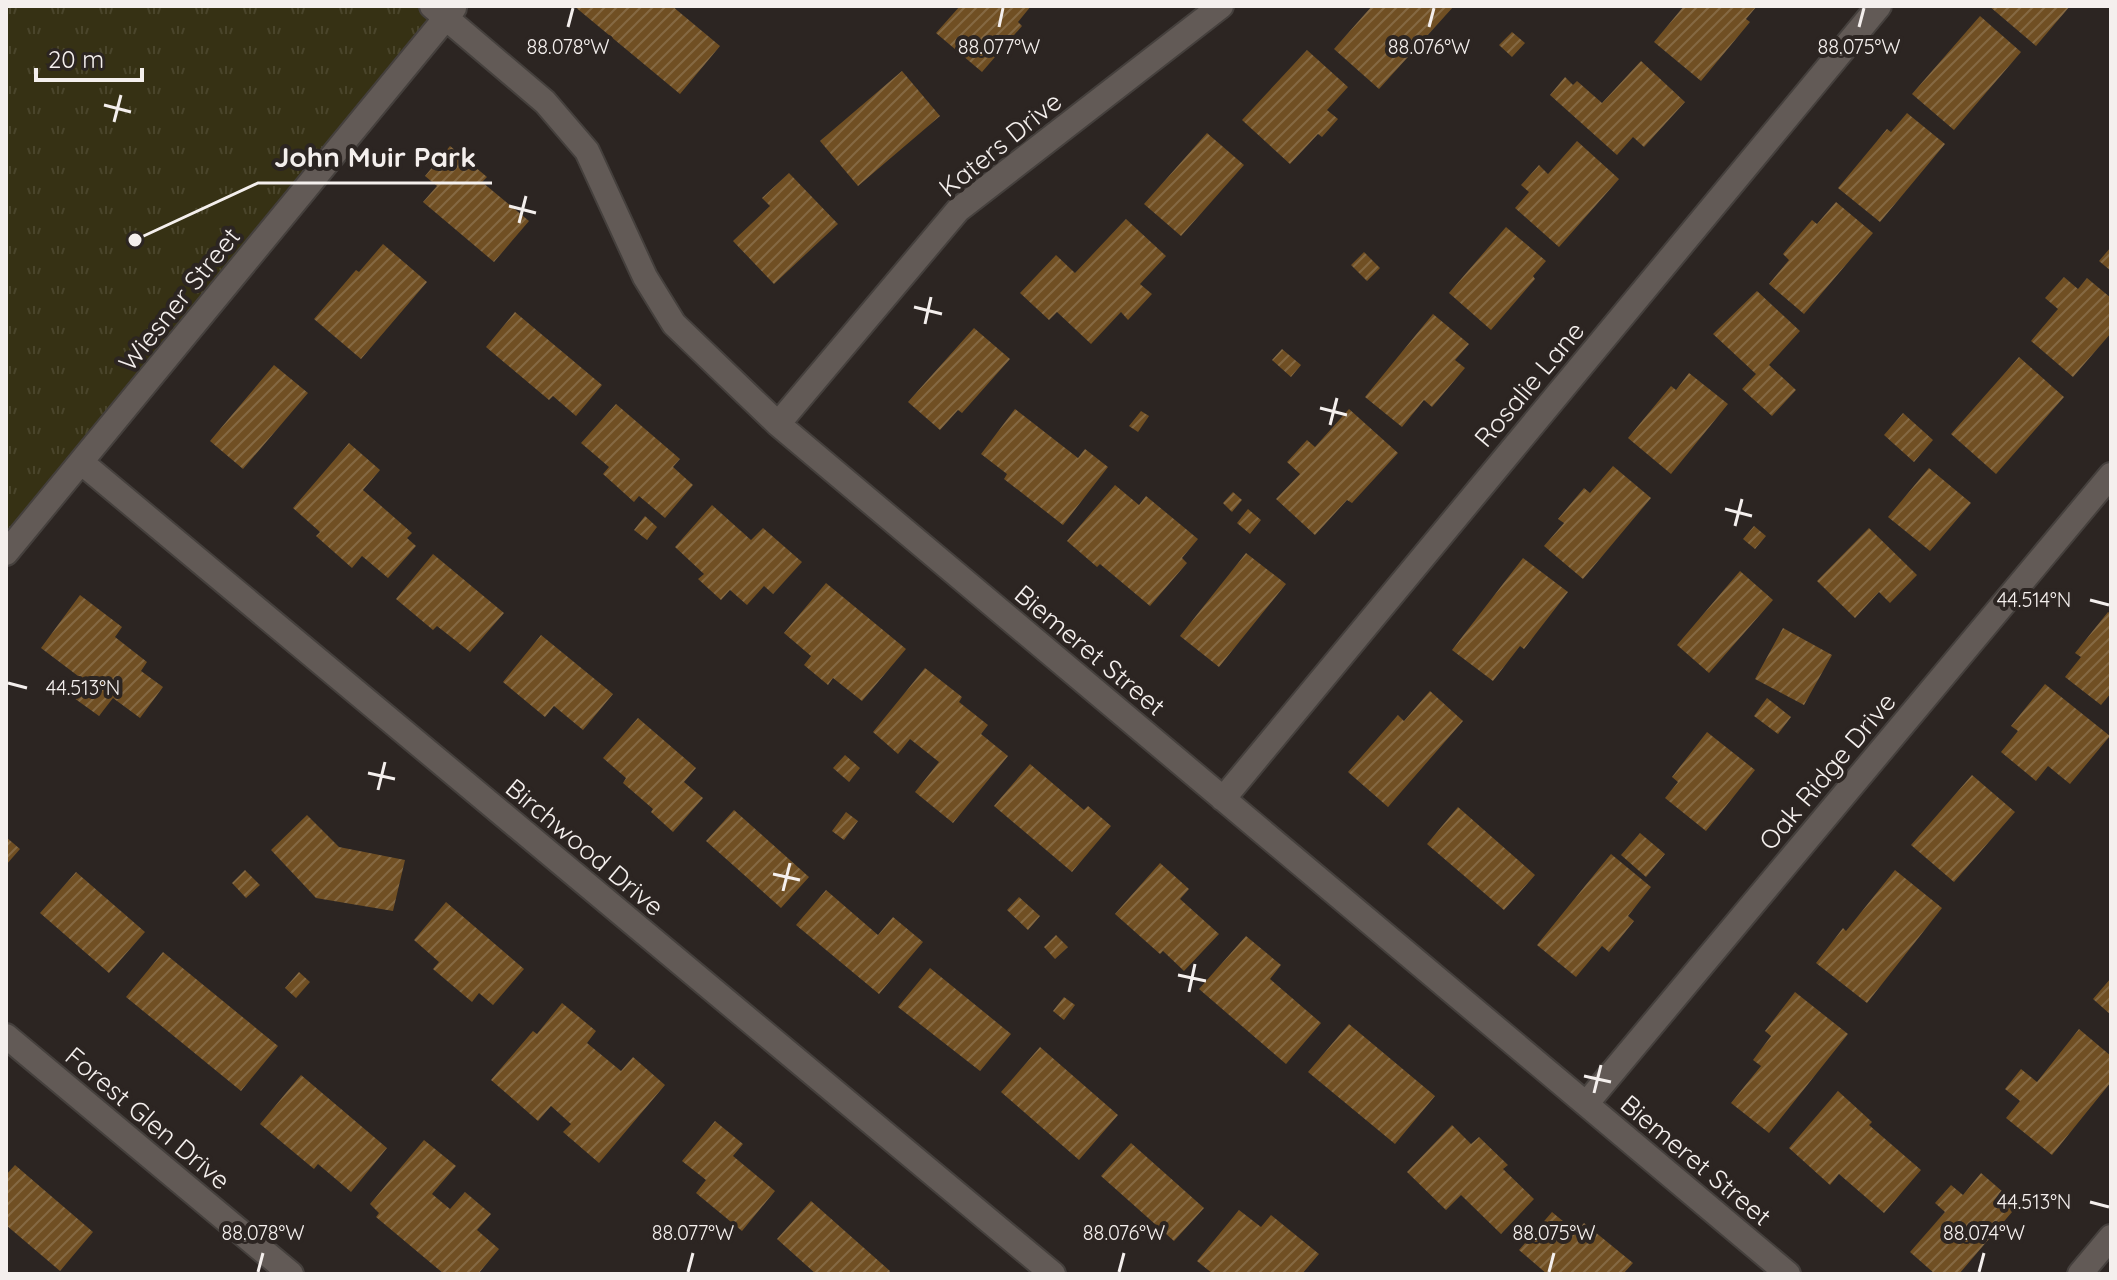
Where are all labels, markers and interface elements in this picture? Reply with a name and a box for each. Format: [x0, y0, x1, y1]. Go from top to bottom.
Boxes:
scale bar [36, 32, 142, 82]
text: 88.078°W [526, 34, 610, 59]
text: 88.077°W [958, 34, 1040, 59]
text: 88.076°W [1388, 34, 1470, 59]
text: 88.075°W [1817, 34, 1901, 59]
text: 20 m [48, 44, 104, 74]
street label: Katers Drive [932, 84, 1068, 204]
callout: John Muir Park [258, 131, 492, 183]
text: John Muir Park [274, 139, 476, 174]
street label: Wiesner Street [111, 220, 247, 378]
street label: Rosalie Lane [1467, 314, 1591, 454]
street label: Biemeret Street [1008, 577, 1172, 723]
text: 44.514°N [1997, 587, 2071, 612]
text: 44.513°N [46, 675, 120, 700]
street label: Oak Ridge Drive [1752, 686, 1902, 856]
street label: Birchwood Drive [499, 771, 671, 923]
street label: Forest Glen Drive [59, 1039, 237, 1197]
street label: Biemeret Street [1614, 1087, 1778, 1233]
text: 44.513°N [1997, 1189, 2071, 1214]
text: 88.078°W [221, 1220, 305, 1245]
text: 88.077°W [652, 1220, 734, 1245]
text: 88.076°W [1083, 1220, 1165, 1245]
text: 88.075°W [1512, 1220, 1596, 1245]
text: 88.074°W [1943, 1220, 2025, 1245]

